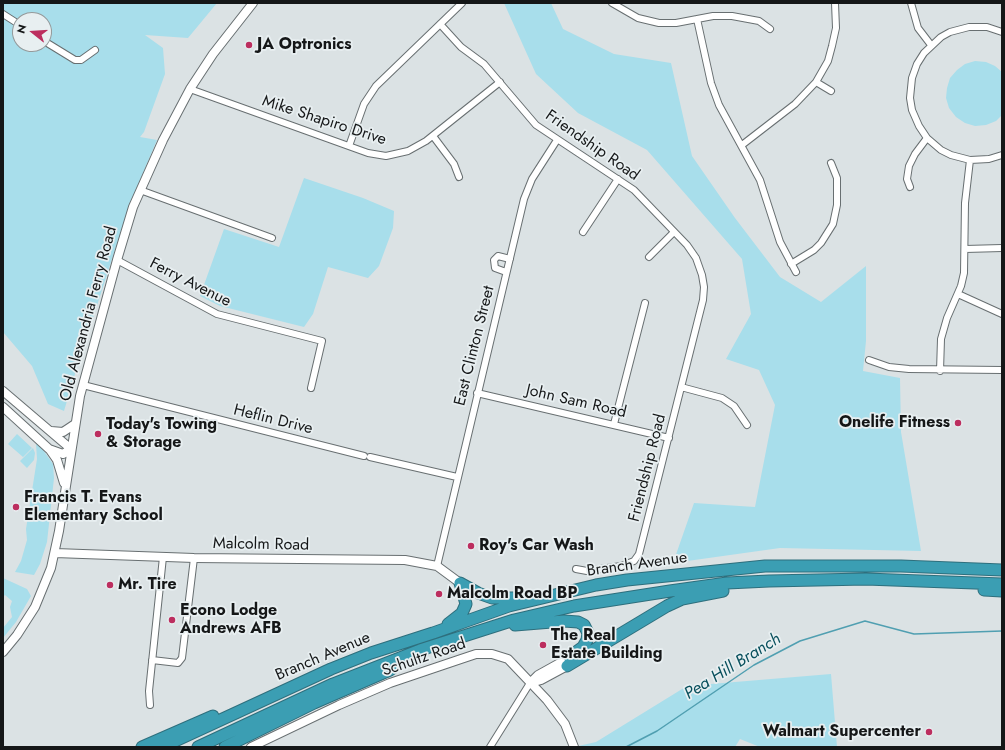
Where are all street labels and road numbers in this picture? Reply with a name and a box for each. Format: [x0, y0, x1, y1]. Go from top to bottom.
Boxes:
street label: Mike Shapiro Drive [259, 92, 389, 150]
street label: Friendship Road [541, 106, 643, 186]
street label: Old Alexandria Ferry Road [56, 225, 122, 403]
street label: Ferry Avenue [146, 254, 234, 312]
street label: East Clinton Street [451, 284, 499, 408]
street label: John Sam Road [524, 381, 628, 423]
street label: Heflin Drive [231, 401, 315, 439]
street label: Friendship Road [625, 412, 671, 524]
street label: Malcolm Road [213, 535, 309, 555]
street label: Branch Avenue [586, 548, 688, 582]
street label: Branch Avenue [273, 628, 373, 686]
street label: Schultz Road [380, 635, 468, 681]

